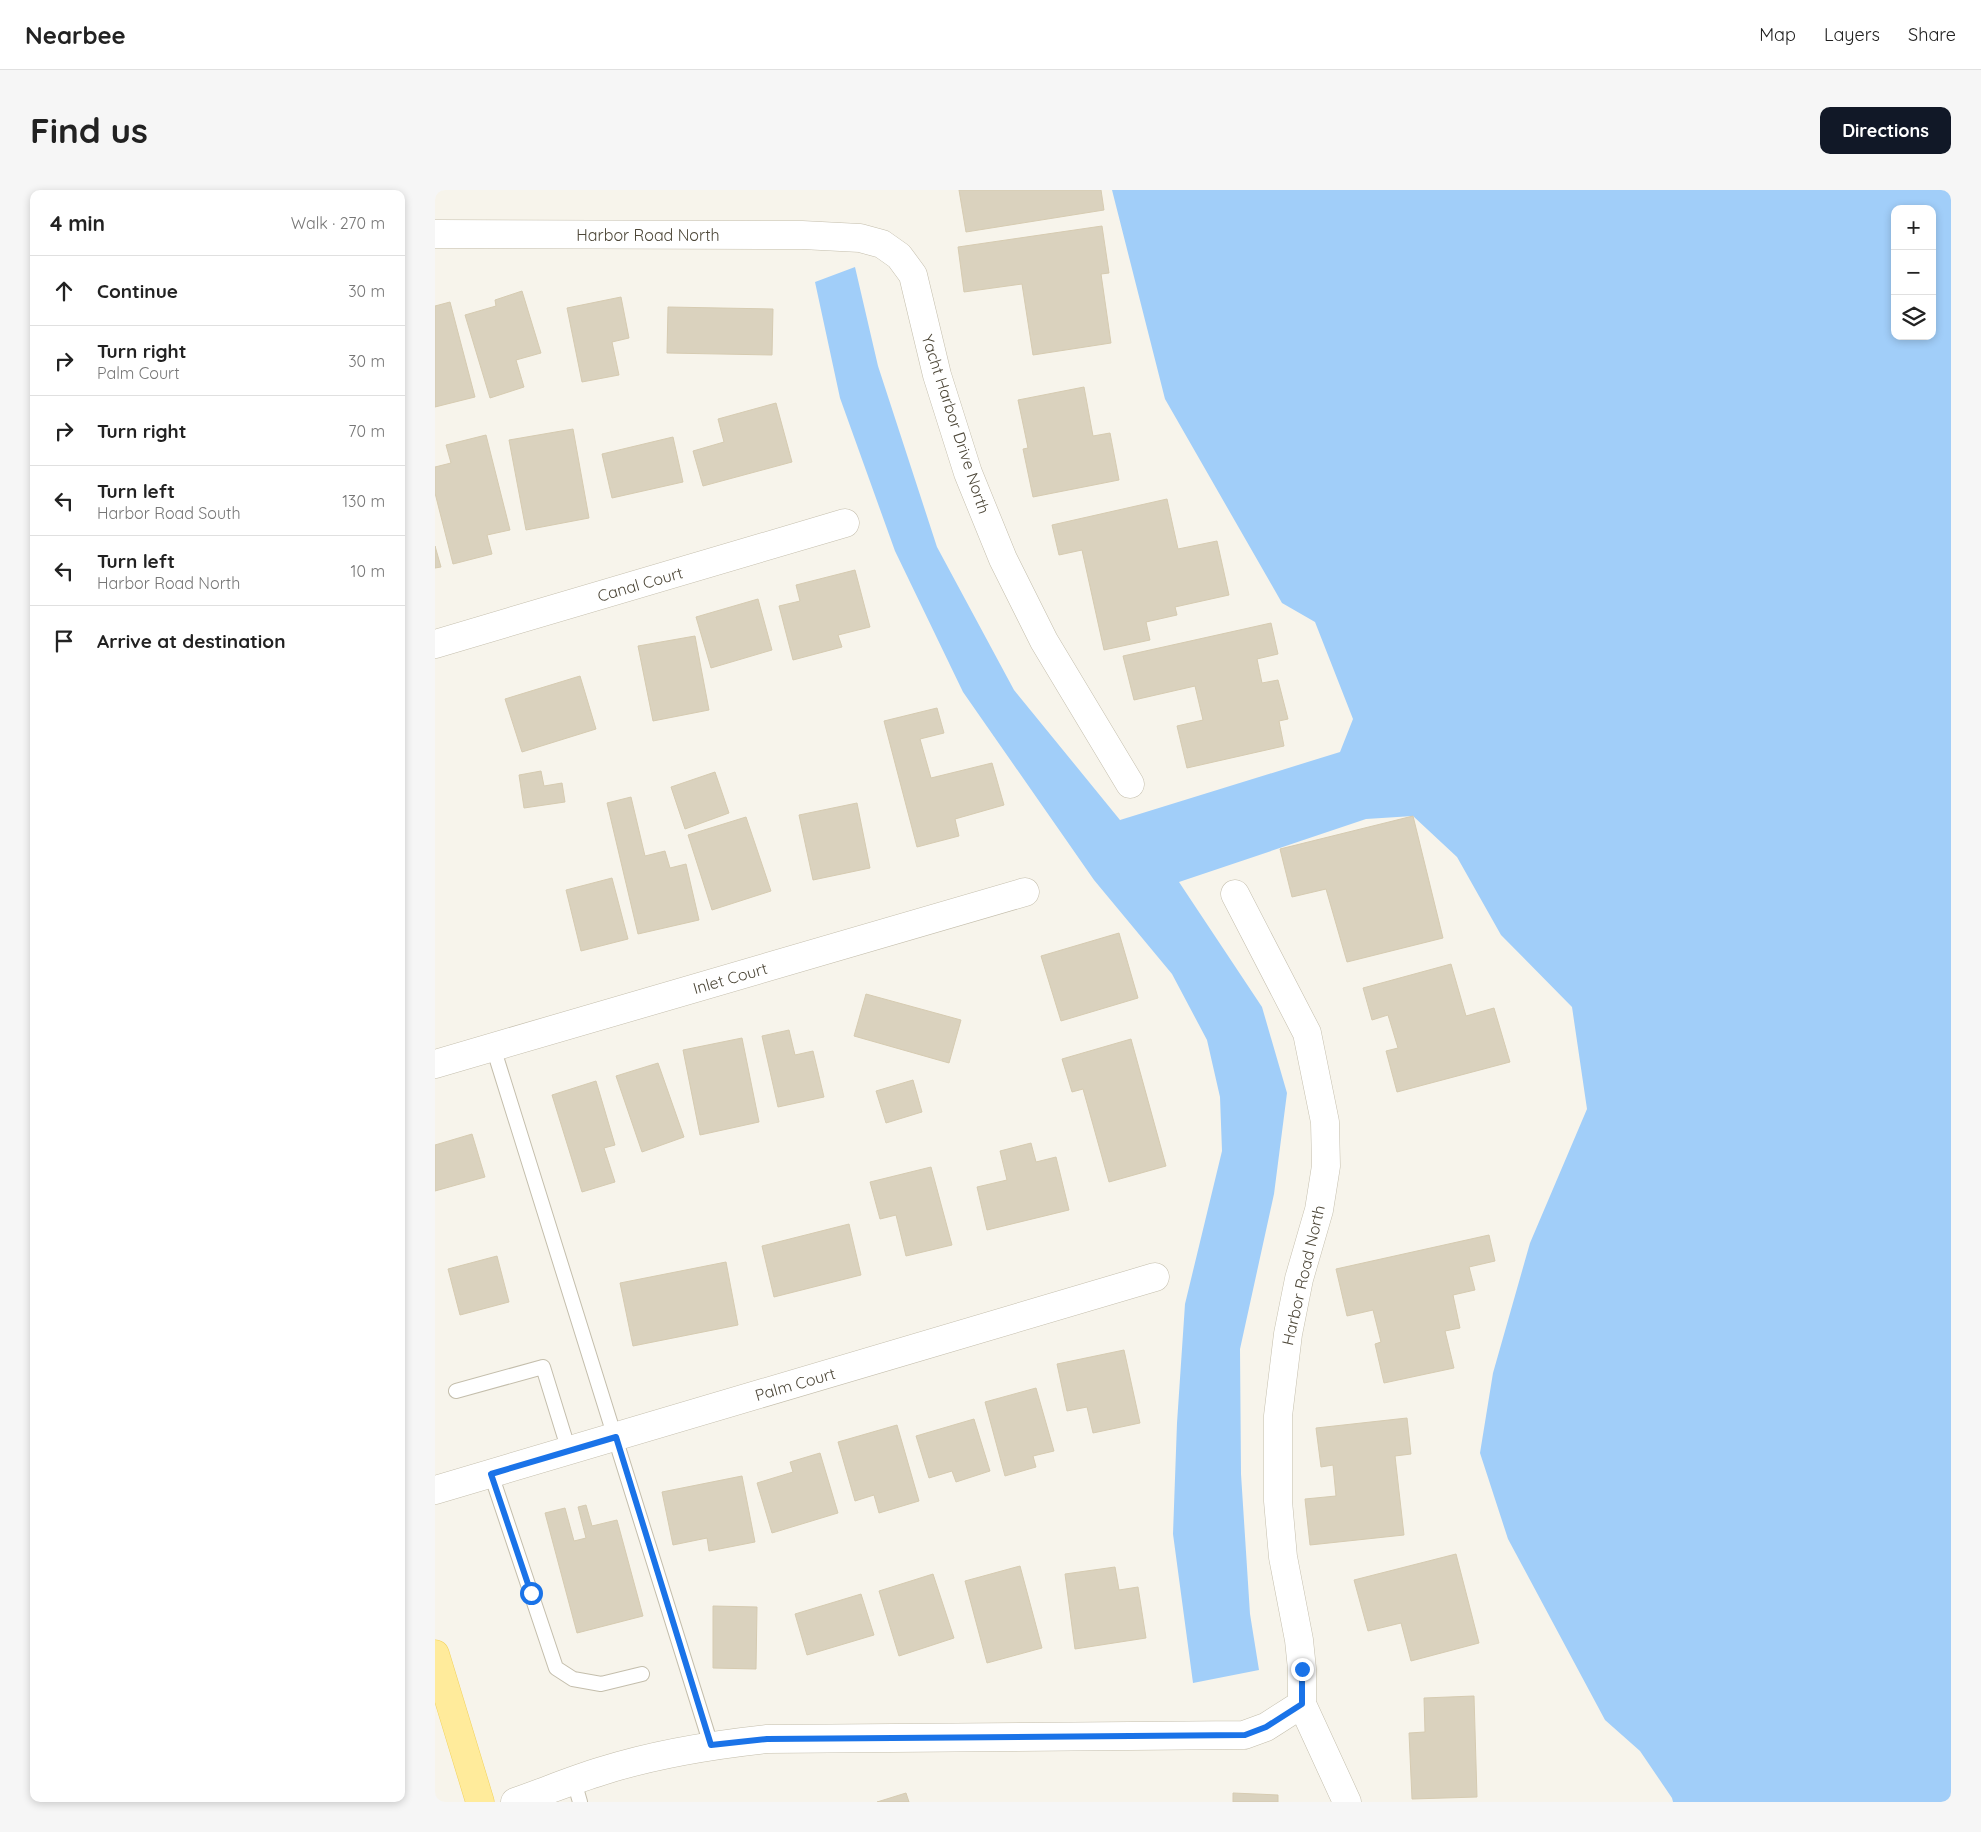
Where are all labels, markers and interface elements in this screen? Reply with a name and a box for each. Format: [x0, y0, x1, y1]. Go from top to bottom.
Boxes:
text: Nearbee [25, 20, 126, 50]
text: Map [1759, 23, 1796, 46]
text: Layers [1824, 23, 1880, 46]
text: Share [1908, 23, 1956, 46]
button: Directions [1820, 107, 1951, 154]
text: Find us [30, 108, 148, 152]
map controls [1891, 205, 1936, 340]
button: + [1891, 205, 1936, 250]
text: 4 min [50, 210, 105, 236]
text: Walk · 270 m [291, 213, 385, 233]
street label: Harbor Road North [576, 225, 720, 245]
button: − [1891, 250, 1936, 295]
icon: ahead [50, 277, 78, 305]
text: Continue [97, 279, 178, 303]
text: 30 m [348, 281, 385, 301]
button: layers [1891, 295, 1936, 340]
street label: Yacht Harbor Drive North [918, 332, 994, 516]
text: Turn right [97, 339, 186, 363]
icon: right [50, 347, 78, 375]
text: 30 m [348, 351, 385, 371]
text: Palm Court [97, 363, 180, 383]
icon: right [50, 417, 78, 445]
text: Turn right [97, 419, 186, 443]
text: 70 m [348, 421, 385, 441]
text: Turn left [97, 479, 175, 503]
icon: left [50, 487, 78, 515]
text: 130 m [342, 491, 385, 511]
text: Harbor Road South [97, 503, 241, 523]
text: Turn left [97, 549, 175, 573]
icon: left [50, 557, 78, 585]
text: 10 m [351, 561, 385, 581]
street label: Canal Court [595, 562, 685, 606]
text: Harbor Road North [97, 573, 240, 593]
icon: arrive [50, 627, 78, 655]
text: Arrive at destination [97, 629, 286, 653]
street label: Inlet Court [691, 958, 769, 998]
street label: Harbor Road North [1277, 1203, 1329, 1347]
street label: Palm Court [753, 1363, 837, 1405]
route start [520, 1582, 543, 1605]
route end [1291, 1658, 1314, 1681]

